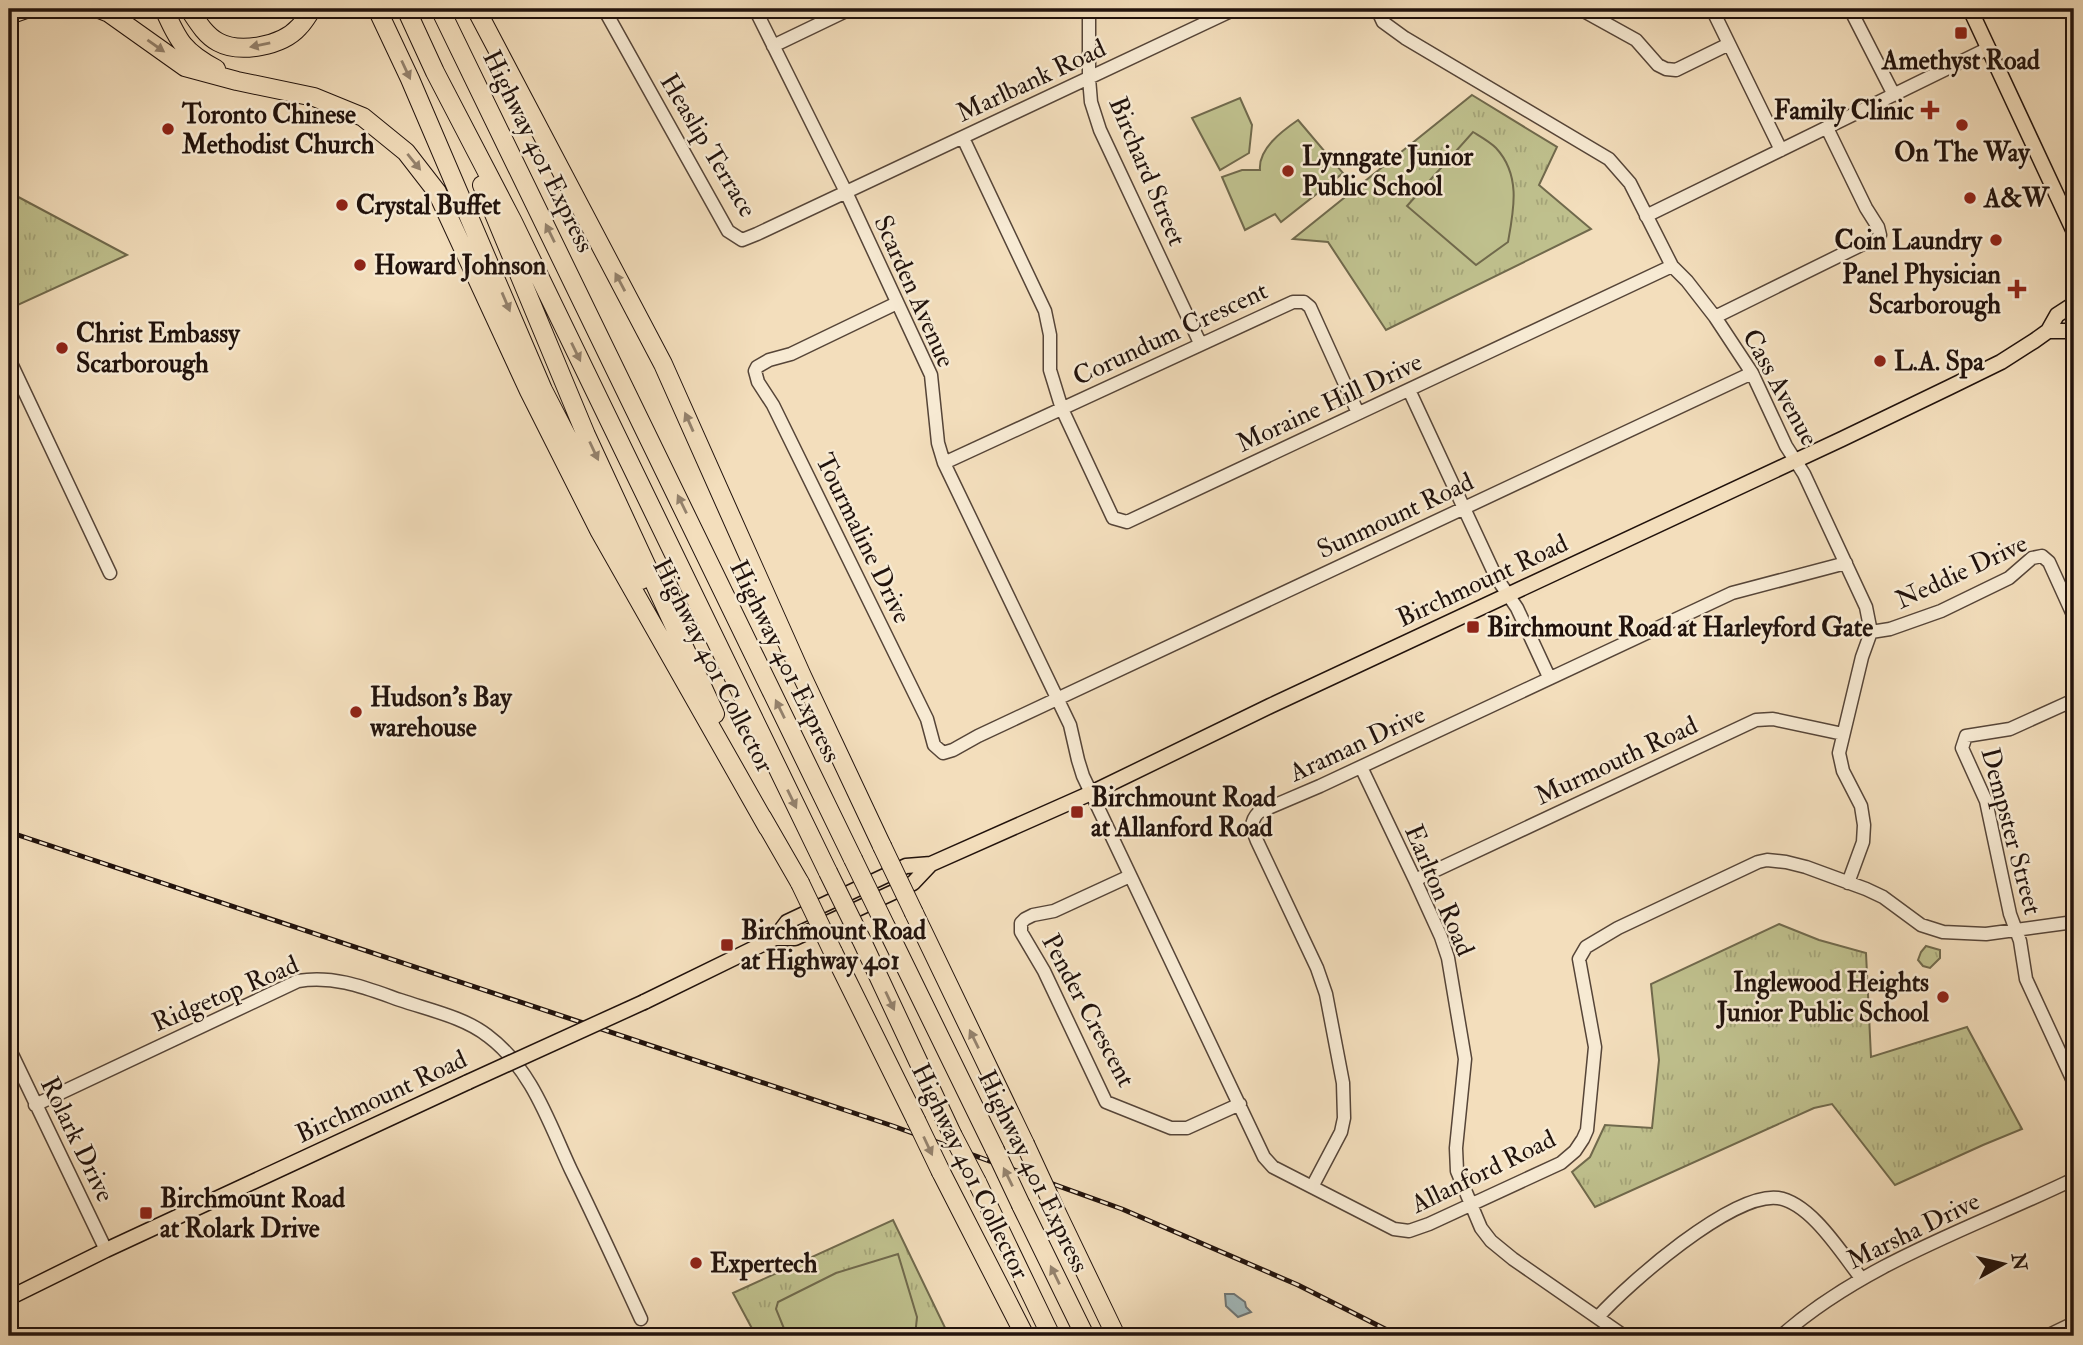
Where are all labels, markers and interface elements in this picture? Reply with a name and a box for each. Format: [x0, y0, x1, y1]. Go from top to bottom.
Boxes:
marker: Amethyst Road [1953, 25, 1969, 41]
street label: Marlbank Road [952, 32, 1111, 129]
one-way arrow [147, 39, 165, 53]
one-way arrow [249, 40, 271, 51]
street label: Highway 401 Express [474, 45, 601, 258]
place label: Amethyst Road [1881, 45, 2040, 78]
one-way arrow [400, 60, 412, 80]
street label: Heaslip Terrace [652, 68, 764, 224]
street label: Birchard Street [1101, 92, 1193, 251]
place label: Family Clinic [1774, 95, 1915, 128]
place label: Toronto Chinese Methodist Church [181, 99, 375, 161]
marker: Family Clinic [1920, 100, 1940, 120]
marker: On The Way [1954, 117, 1970, 133]
marker: Toronto Chinese Methodist Church [160, 121, 176, 137]
place label: On The Way [1894, 137, 2031, 170]
place label: Lynngate Junior Public School [1302, 141, 1473, 203]
one-way arrow [406, 154, 421, 171]
marker: Lynngate Junior Public School [1280, 163, 1296, 179]
place label: A&W [1983, 183, 2050, 215]
place label: Crystal Buffet [356, 190, 501, 223]
marker: A&W [1962, 190, 1978, 206]
marker: Crystal Buffet [334, 197, 350, 213]
street label: Scarden Avenue [866, 210, 962, 372]
one-way arrow [545, 223, 556, 243]
place label: Coin Laundry [1834, 225, 1984, 258]
marker: Coin Laundry [1988, 232, 2004, 248]
place label: Howard Johnson [374, 250, 547, 282]
marker: Howard Johnson [352, 257, 368, 273]
place label: Panel Physician Scarborough [1842, 259, 2002, 322]
one-way arrow [614, 272, 625, 292]
street label: Corundum Crescent [1068, 275, 1273, 393]
marker: Panel Physician Scarborough [2007, 279, 2027, 299]
one-way arrow [500, 292, 511, 313]
place label: Christ Embassy Scarborough [76, 318, 241, 381]
street label: Cass Avenue [1735, 324, 1825, 451]
marker: Christ Embassy Scarborough [54, 340, 70, 356]
one-way arrow [570, 342, 581, 362]
street label: Moraine Hill Drive [1232, 346, 1427, 460]
place label: L.A. Spa [1894, 346, 1985, 379]
marker: L.A. Spa [1872, 353, 1888, 369]
one-way arrow [683, 412, 695, 432]
one-way arrow [588, 441, 600, 461]
street label: Tourmaline Drive [808, 448, 918, 629]
street label: Sunmount Road [1312, 466, 1479, 566]
one-way arrow [676, 494, 687, 514]
street label: Birchmount Road [1392, 527, 1573, 635]
street label: Neddie Drive [1890, 527, 2033, 616]
street label: Highway 401 Collector [645, 553, 781, 778]
street label: Highway 401 Express [721, 555, 848, 768]
place label: Birchmount Road at Harleyford Gate [1487, 612, 1873, 645]
marker: Birchmount Road at Harleyford Gate [1465, 619, 1481, 635]
place label: Hudson's Bay warehouse [369, 682, 513, 744]
street label: Araman Drive [1284, 698, 1431, 790]
one-way arrow [774, 699, 786, 719]
marker: Hudson's Bay warehouse [348, 704, 364, 720]
street label: Murmouth Road [1530, 709, 1703, 813]
street label: Dempster Street [1972, 744, 2049, 918]
place label: Birchmount Road at Allanford Road [1091, 782, 1276, 844]
one-way arrow [787, 789, 798, 809]
marker: Birchmount Road at Allanford Road [1069, 804, 1085, 820]
street label: Earlton Road [1397, 820, 1481, 961]
place label: Birchmount Road at Highway 401 [741, 915, 926, 978]
street label: Pender Crescent [1034, 928, 1142, 1092]
marker: Birchmount Road at Highway 401 [719, 937, 735, 953]
street label: Ridgetop Road [147, 949, 304, 1040]
place label: Inglewood Heights Junior Public School [1715, 967, 1929, 1029]
marker: Inglewood Heights Junior Public School [1935, 989, 1951, 1005]
one-way arrow [884, 991, 896, 1011]
one-way arrow [969, 1029, 980, 1049]
street label: Birchmount Road [291, 1043, 472, 1151]
street label: Highway 401 Collector [904, 1058, 1036, 1285]
street label: Highway 401 Express [969, 1065, 1096, 1278]
street label: Rolark Drive [33, 1072, 121, 1207]
street label: Allanford Road [1405, 1123, 1561, 1221]
one-way arrow [922, 1136, 934, 1156]
one-way arrow [1003, 1167, 1014, 1187]
place label: Birchmount Road at Rolark Drive [160, 1183, 345, 1245]
street label: Marsha Drive [1842, 1185, 1985, 1277]
marker: Birchmount Road at Rolark Drive [138, 1205, 154, 1221]
north arrow [1968, 1230, 2038, 1300]
place label: Expertech [710, 1248, 818, 1281]
text: N [2006, 1251, 2032, 1273]
marker: Expertech [688, 1255, 704, 1271]
one-way arrow [1050, 1265, 1061, 1285]

